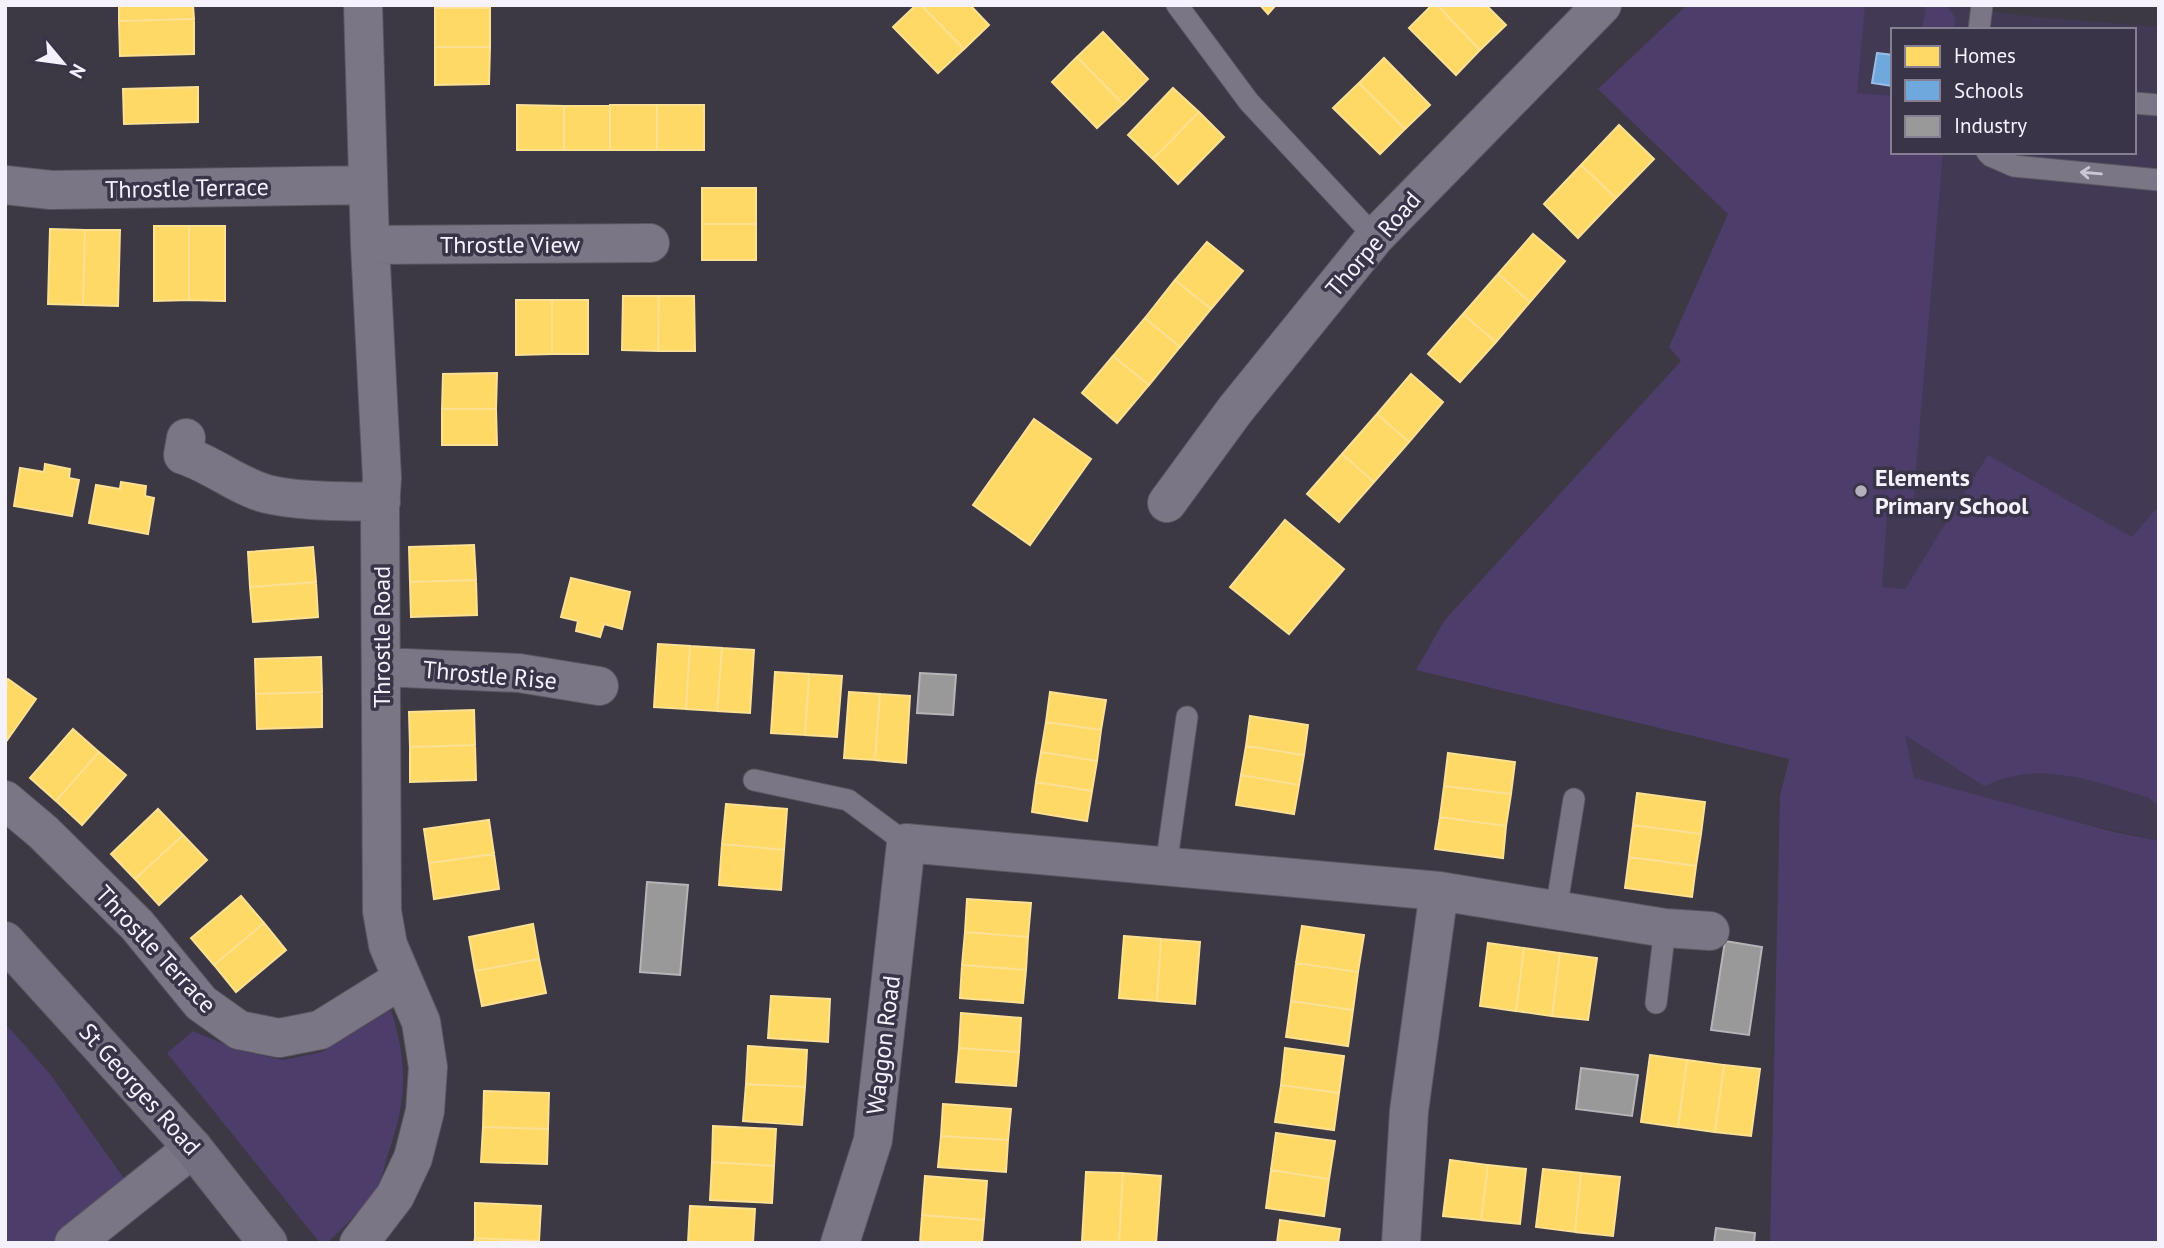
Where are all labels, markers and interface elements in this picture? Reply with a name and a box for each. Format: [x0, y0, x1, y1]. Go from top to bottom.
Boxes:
north arrow [28, 28, 98, 98]
legend [1891, 28, 2136, 154]
text: Homes [1954, 42, 2016, 69]
text: N [64, 60, 91, 83]
text: Schools [1954, 77, 2024, 104]
text: Industry [1954, 112, 2027, 139]
one-way arrow [2080, 167, 2103, 180]
street label: Throstle Terrace [105, 171, 269, 205]
street label: Thorpe Road [1319, 185, 1427, 303]
street label: Throstle View [440, 229, 580, 260]
place label: Elements Primary School [1875, 462, 2029, 521]
marker: Elements Primary School [1853, 483, 1869, 499]
street label: Throstle Road [366, 566, 397, 708]
street label: Throstle Rise [422, 654, 558, 696]
street label: Throstle Terrace [89, 879, 223, 1019]
street label: Waggon Road [859, 974, 907, 1116]
street label: St Georges Road [72, 1016, 208, 1162]

